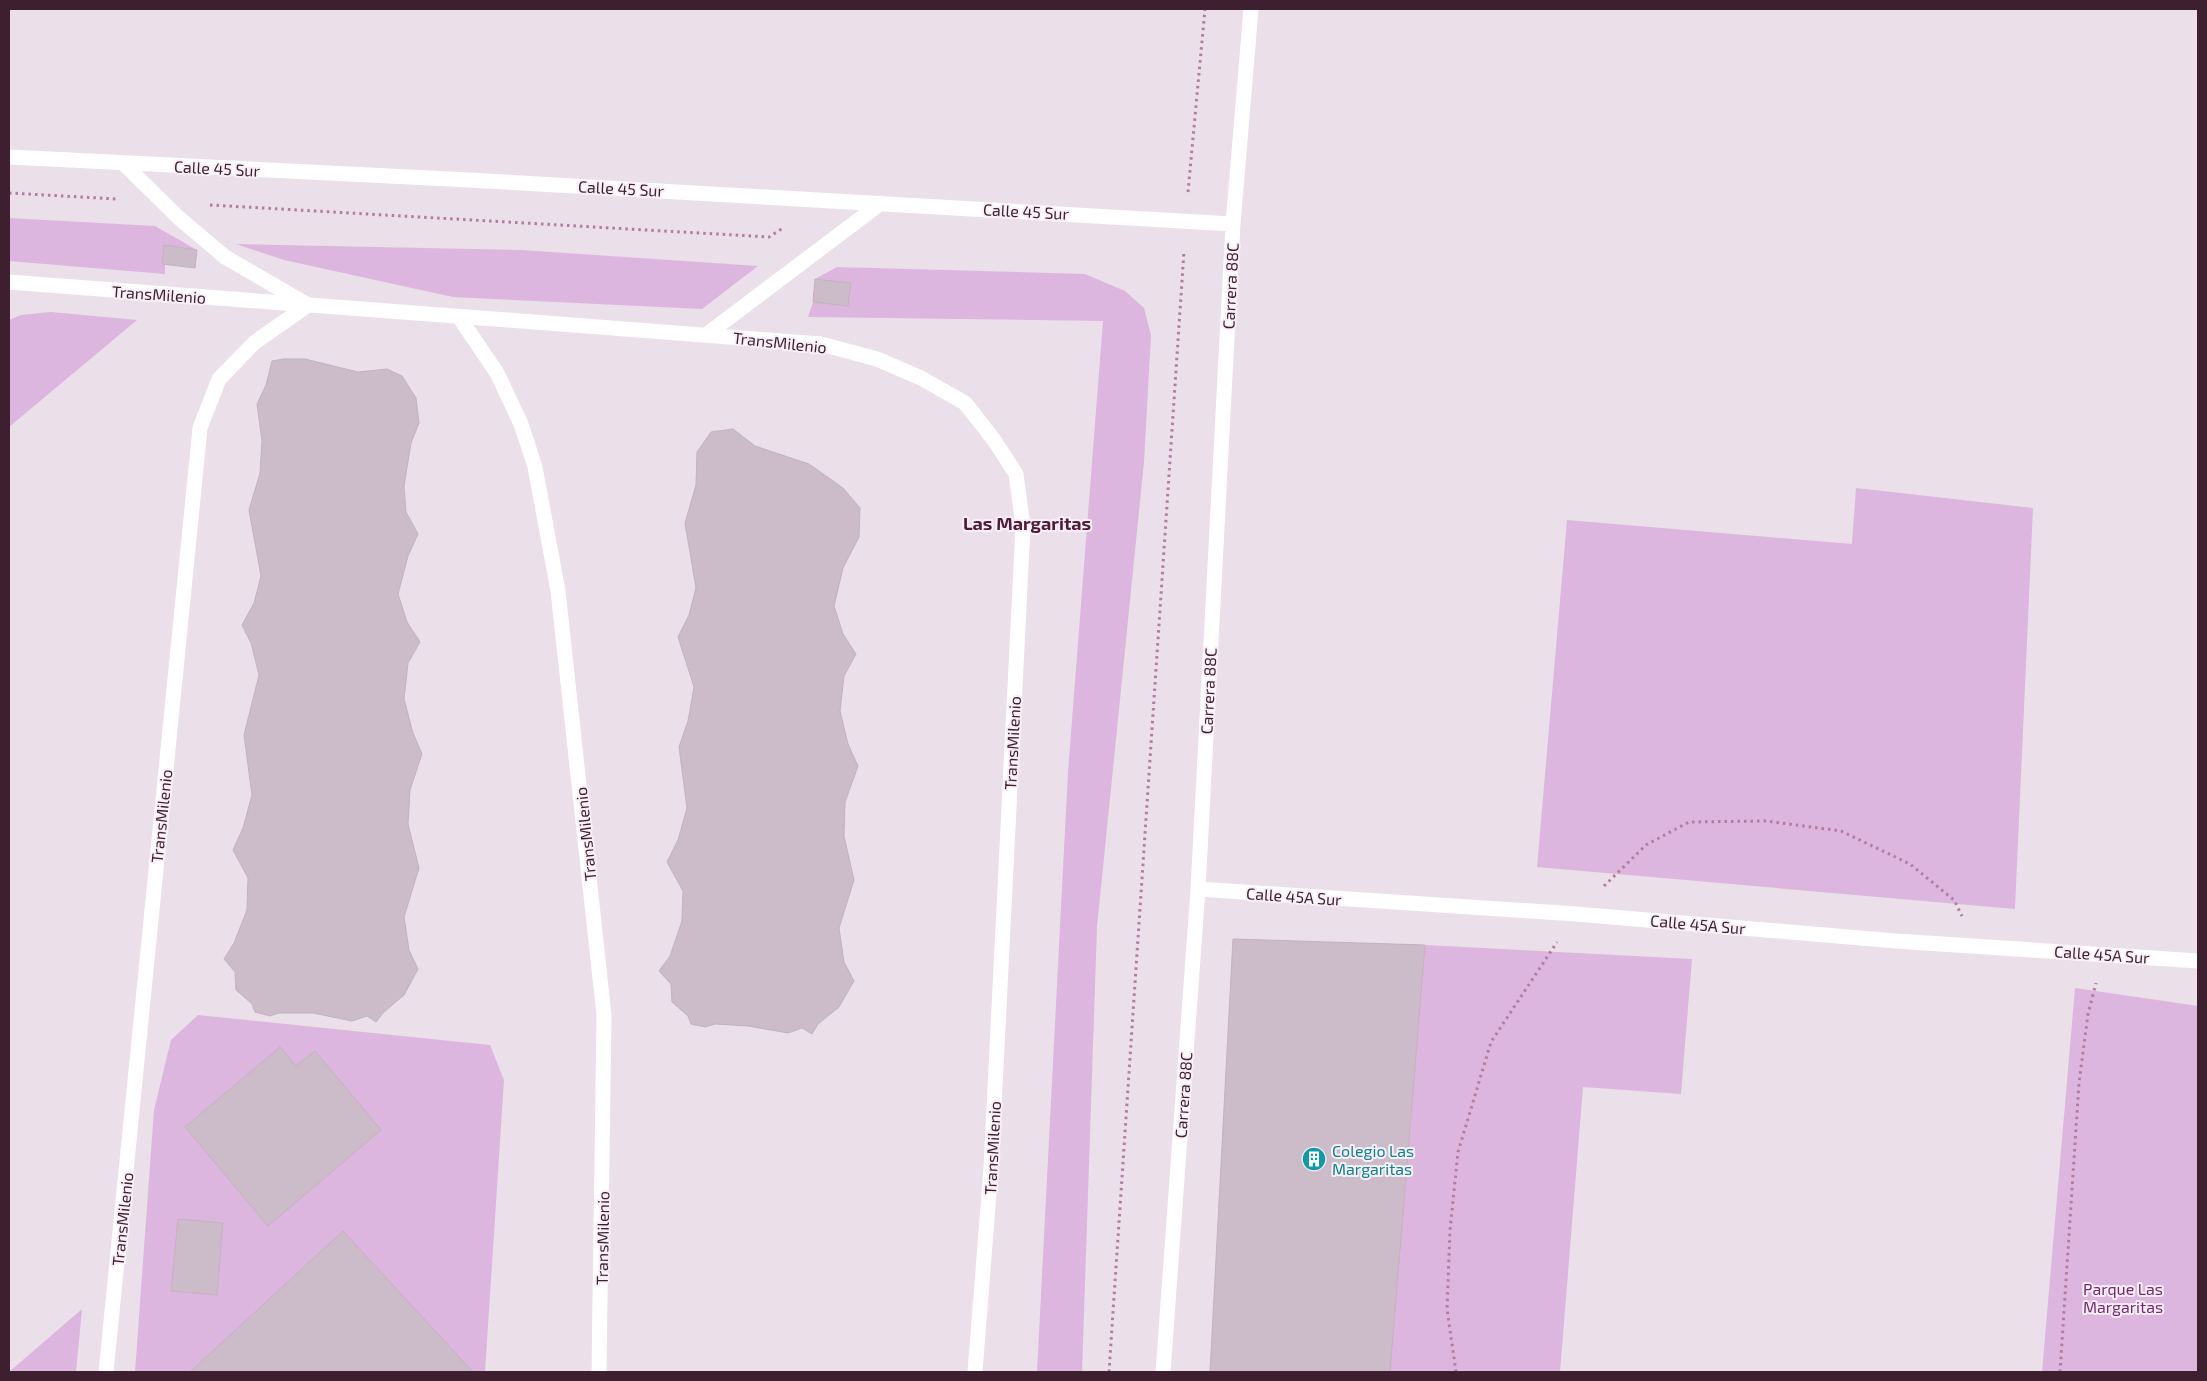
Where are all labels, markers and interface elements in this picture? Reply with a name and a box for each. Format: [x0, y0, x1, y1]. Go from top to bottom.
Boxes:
street label: Calle 45 Sur [174, 156, 261, 180]
street label: Calle 45 Sur [578, 176, 665, 200]
street label: Calle 45 Sur [983, 199, 1070, 223]
street label: Carrera 88C [1218, 242, 1242, 330]
street label: TransMilenio [111, 281, 207, 307]
street label: TransMilenio [732, 328, 828, 356]
district label: Las Margaritas [963, 512, 1091, 534]
street label: Carrera 88C [1196, 647, 1220, 735]
street label: TransMilenio [1000, 695, 1024, 791]
street label: TransMilenio [147, 768, 175, 864]
street label: TransMilenio [571, 786, 599, 882]
street label: Calle 45A Sur [1246, 883, 1343, 909]
street label: Calle 45A Sur [1650, 910, 1747, 938]
street label: Calle 45A Sur [2054, 941, 2151, 967]
street label: Carrera 88C [1171, 1051, 1195, 1139]
street label: TransMilenio [980, 1100, 1004, 1196]
place label: Colegio Las Margaritas [1332, 1141, 1414, 1178]
building icon: Colegio Las Margaritas [1301, 1146, 1327, 1172]
street label: TransMilenio [108, 1171, 136, 1267]
street label: TransMilenio [592, 1191, 612, 1285]
park label: Parque Las Margaritas [2083, 1279, 2163, 1316]

